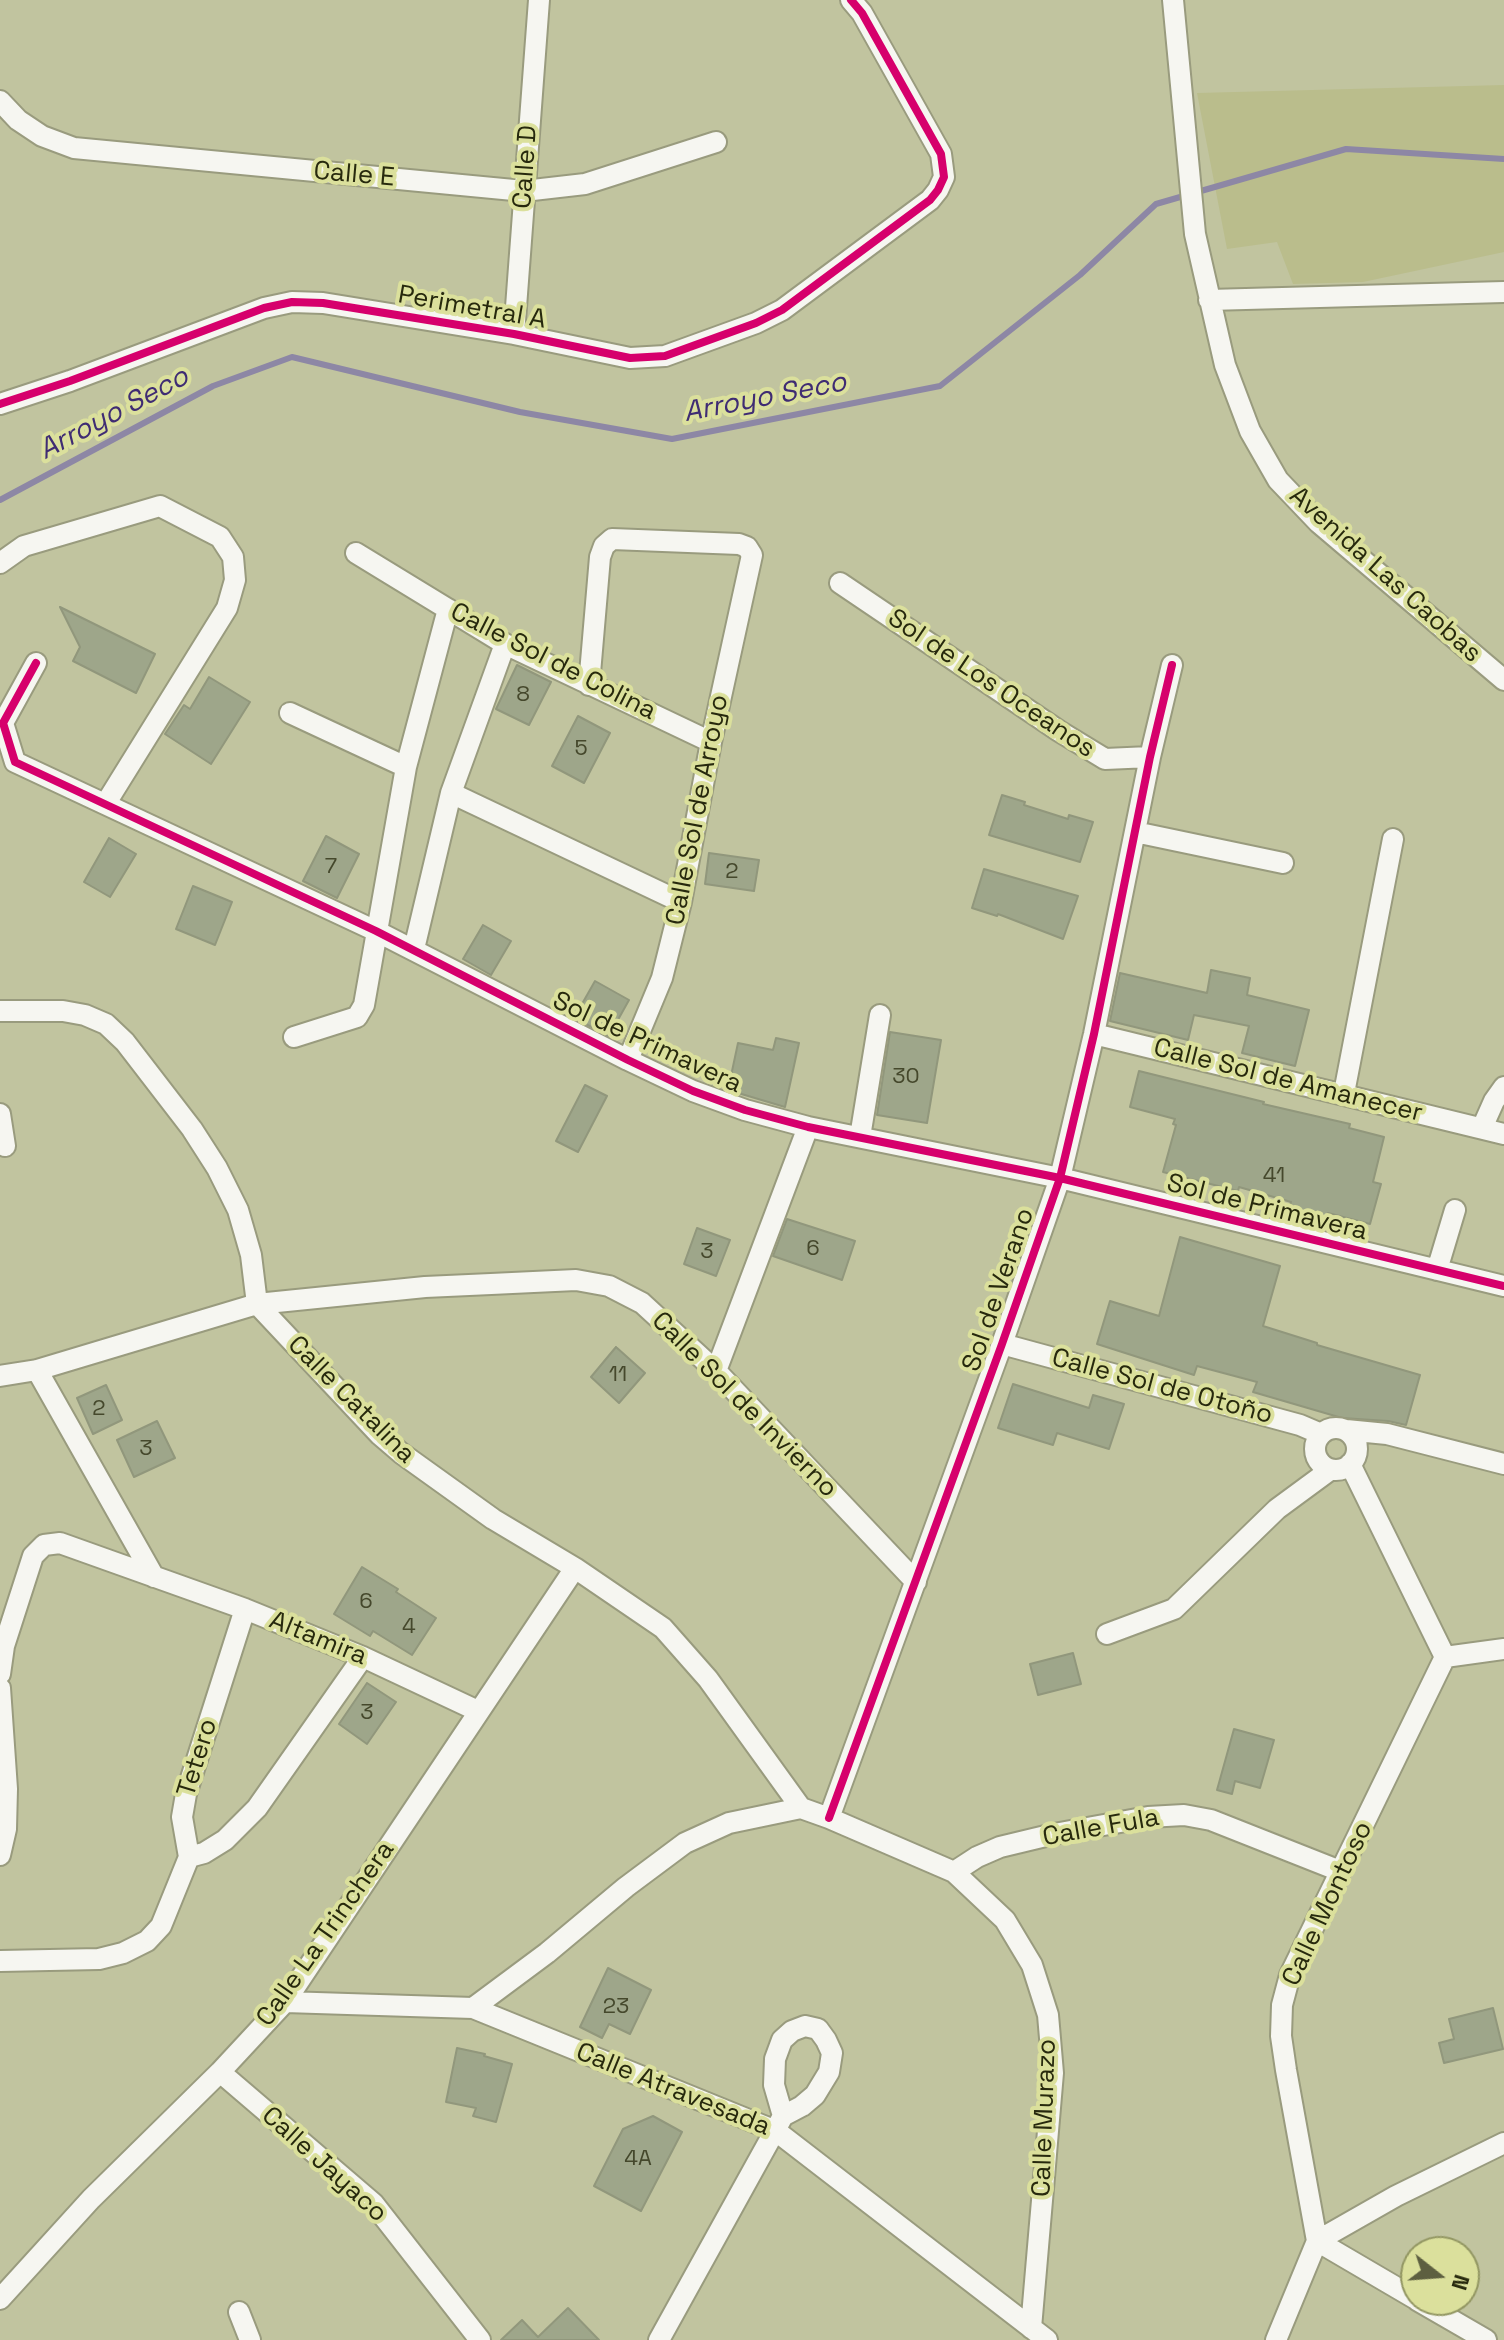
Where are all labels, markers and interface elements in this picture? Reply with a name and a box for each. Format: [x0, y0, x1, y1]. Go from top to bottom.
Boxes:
street label: Calle D [508, 124, 544, 210]
street label: Calle E [312, 156, 396, 194]
street label: Perimetral A [396, 280, 548, 336]
water label: Arroyo Seco [33, 360, 195, 468]
water label: Arroyo Seco [681, 366, 849, 430]
street label: Avenida Las Caobas [1283, 481, 1487, 669]
street label: Calle Sol de Colina [445, 597, 661, 727]
street label: Sol de Los Oceanos [881, 603, 1101, 765]
house number: 8 [516, 682, 530, 708]
street label: Calle Sol de Arroyo [660, 692, 736, 928]
house number: 5 [574, 736, 588, 762]
house number: 7 [325, 854, 337, 880]
house number: 2 [725, 859, 739, 885]
street label: Sol de Primavera [547, 985, 747, 1101]
street label: Calle Sol de Amanecer [1150, 1032, 1426, 1130]
house number: 30 [892, 1064, 920, 1090]
house number: 41 [1263, 1163, 1285, 1189]
street label: Sol de Primavera [1164, 1168, 1370, 1248]
street label: Sol de Verano [956, 1204, 1042, 1376]
house number: 6 [806, 1236, 820, 1262]
house number: 3 [700, 1239, 714, 1265]
street label: Calle Sol de Invierno [645, 1306, 843, 1504]
street label: Calle Catalina [281, 1330, 421, 1470]
street label: Calle Sol de Otoño [1048, 1343, 1276, 1431]
house number: 11 [609, 1362, 627, 1388]
house number: 2 [92, 1396, 106, 1422]
house number: 3 [139, 1436, 153, 1462]
house number: 6 [359, 1589, 373, 1615]
street label: Altamira [265, 1605, 371, 1673]
house number: 4 [402, 1614, 416, 1640]
house number: 3 [360, 1700, 374, 1726]
street label: Tetero [171, 1715, 225, 1801]
street label: Calle Fula [1040, 1802, 1162, 1854]
street label: Calle Montoso [1276, 1817, 1380, 1991]
street label: Calle La Trinchera [250, 1835, 402, 2033]
house number: 23 [603, 1994, 629, 2020]
street label: Calle Atravesada [571, 2037, 775, 2143]
street label: Calle Murazo [1027, 2038, 1063, 2198]
street label: Calle Jayaco [255, 2101, 393, 2229]
house number: 4A [624, 2146, 652, 2172]
north arrow [1400, 2236, 1480, 2316]
text: N [1445, 2271, 1477, 2294]

